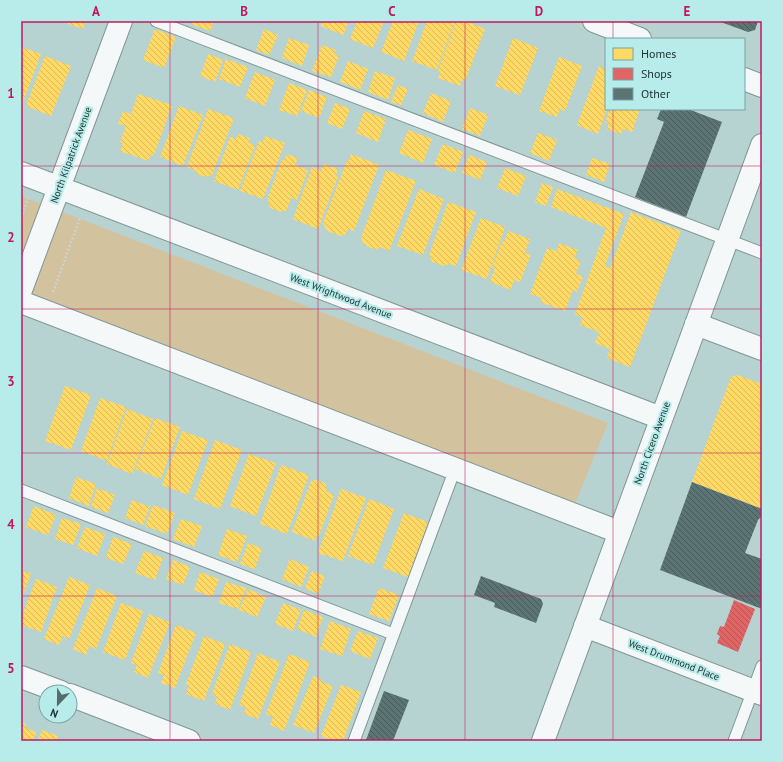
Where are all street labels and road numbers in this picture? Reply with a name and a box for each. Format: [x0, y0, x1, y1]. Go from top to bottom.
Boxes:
street label: North Kilpatrick Avenue [48, 105, 94, 205]
street label: West Wrightwood Avenue [288, 271, 394, 321]
street label: North Cicero Avenue [631, 400, 673, 486]
street label: West Drummond Place [627, 637, 721, 683]

